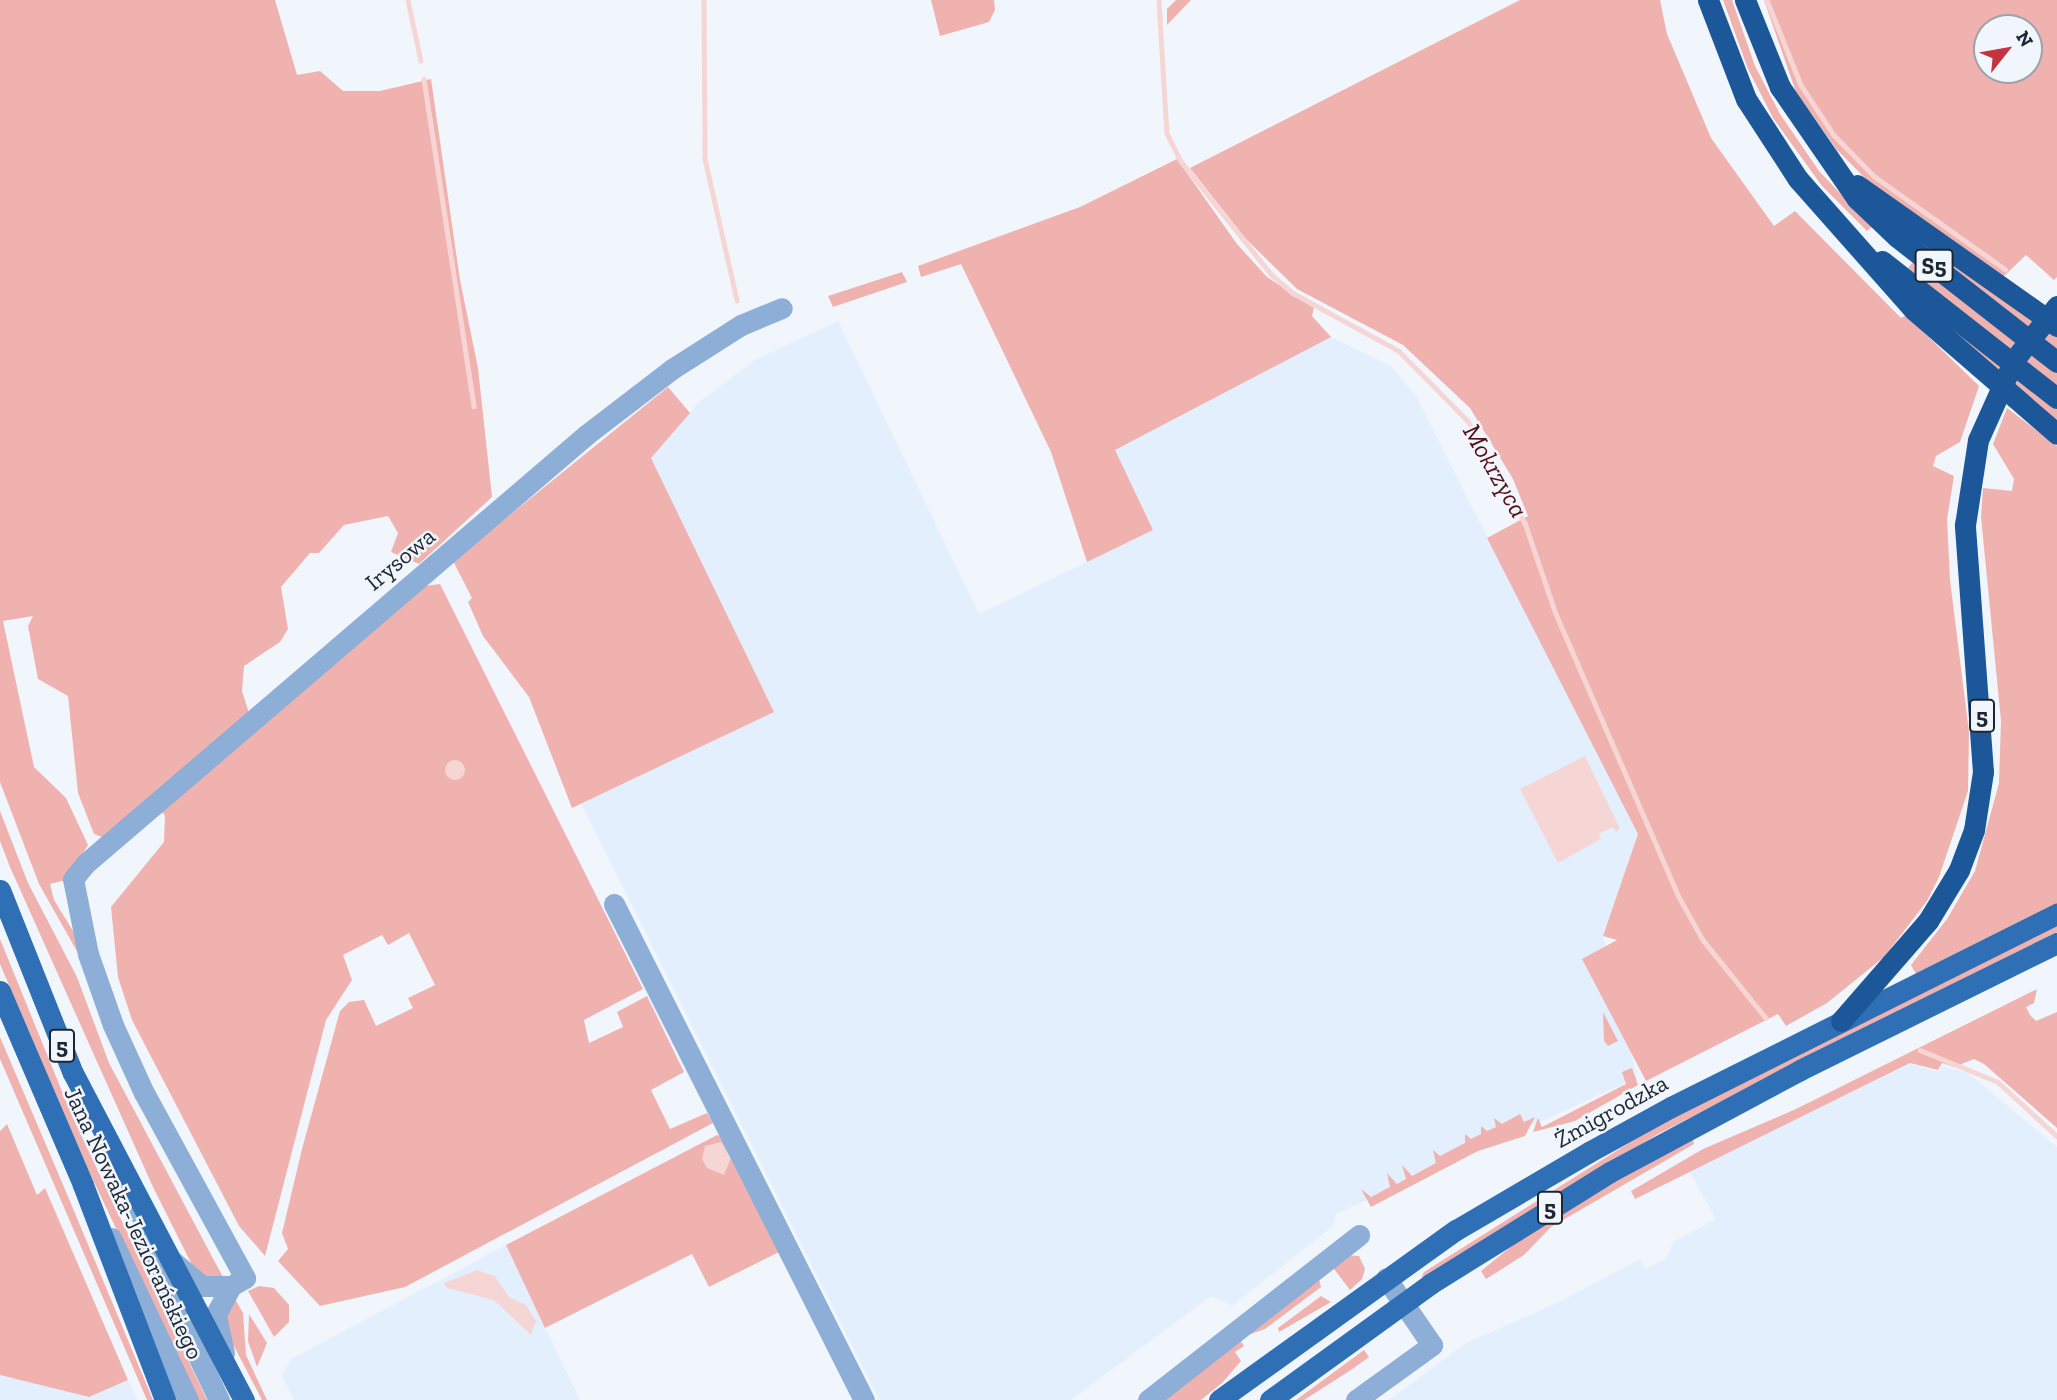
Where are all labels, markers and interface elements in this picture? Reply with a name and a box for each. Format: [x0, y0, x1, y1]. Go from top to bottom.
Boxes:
north arrow [1973, 14, 2043, 84]
text: N [2011, 27, 2038, 51]
road number: S5 [1913, 246, 1955, 286]
water label: Mokrzyca [1456, 419, 1534, 523]
street label: Irysowa [359, 522, 441, 596]
road number: 5 [1968, 696, 1996, 736]
road number: 5 [48, 1026, 76, 1065]
street label: Żmigrodzka [1549, 1068, 1673, 1154]
street label: Jana Nowaka-Jeziorańskiego [58, 1082, 210, 1364]
road number: 5 [1536, 1189, 1564, 1228]

